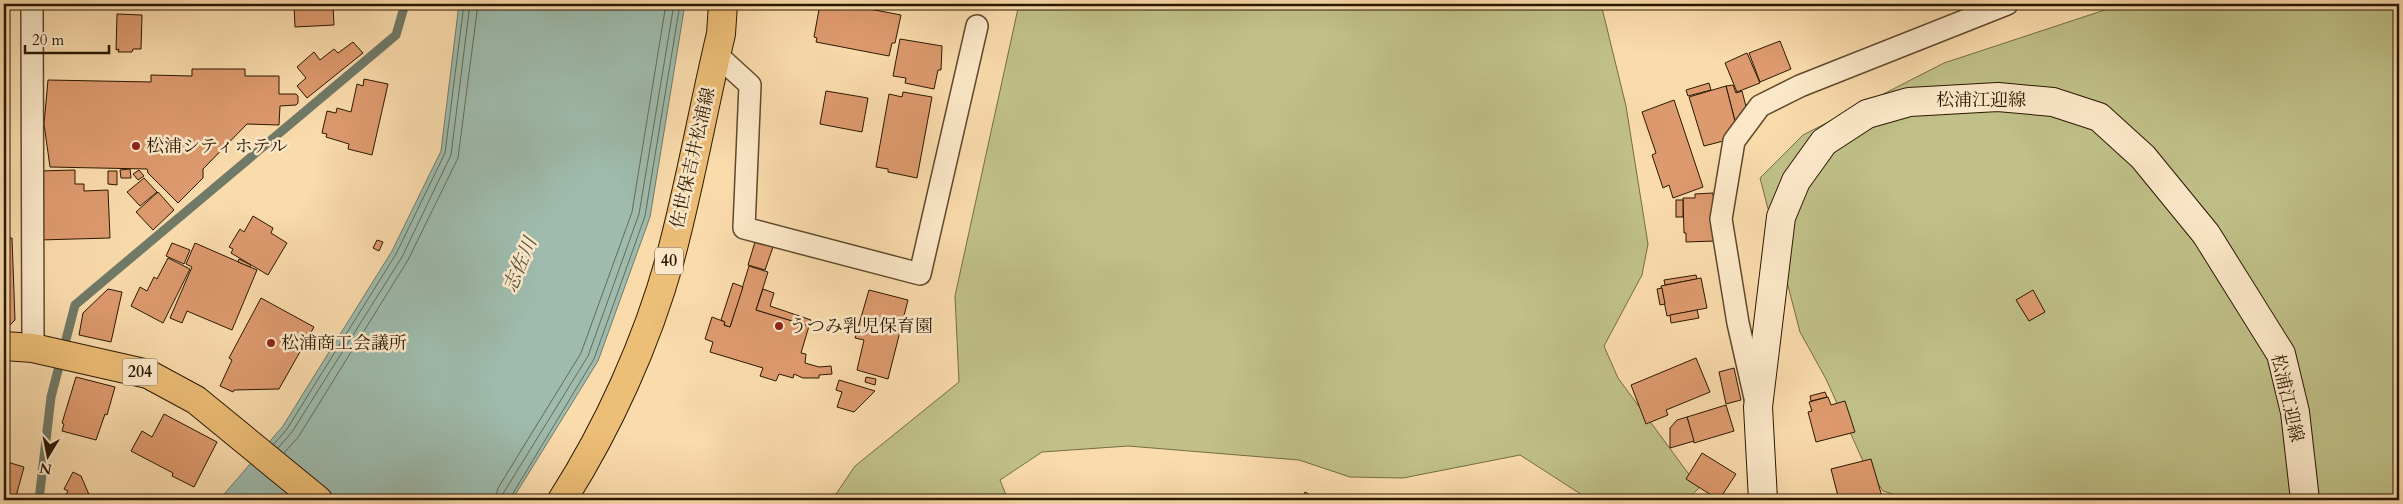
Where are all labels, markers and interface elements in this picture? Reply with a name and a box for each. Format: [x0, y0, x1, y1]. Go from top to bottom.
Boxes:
scale bar [25, 22, 109, 54]
text: 20 m [32, 30, 64, 50]
street label: 佐世保吉井松浦線 [665, 85, 721, 231]
street label: 松浦江迎線 [1936, 88, 2026, 113]
place label: 松浦シティホテル [146, 134, 288, 159]
marker: 松浦シティホテル [130, 140, 142, 152]
water label: 志佐川 [497, 232, 544, 296]
road number: 40 [655, 248, 683, 274]
place label: うつみ乳児保育園 [789, 314, 933, 339]
marker: うつみ乳児保育園 [773, 320, 785, 332]
place label: 松浦商工会議所 [281, 331, 407, 356]
marker: 松浦商工会議所 [265, 337, 277, 349]
street label: 松浦江迎線 [2265, 351, 2309, 445]
road number: 204 [122, 358, 158, 386]
north arrow [22, 432, 72, 482]
text: N [38, 458, 53, 479]

